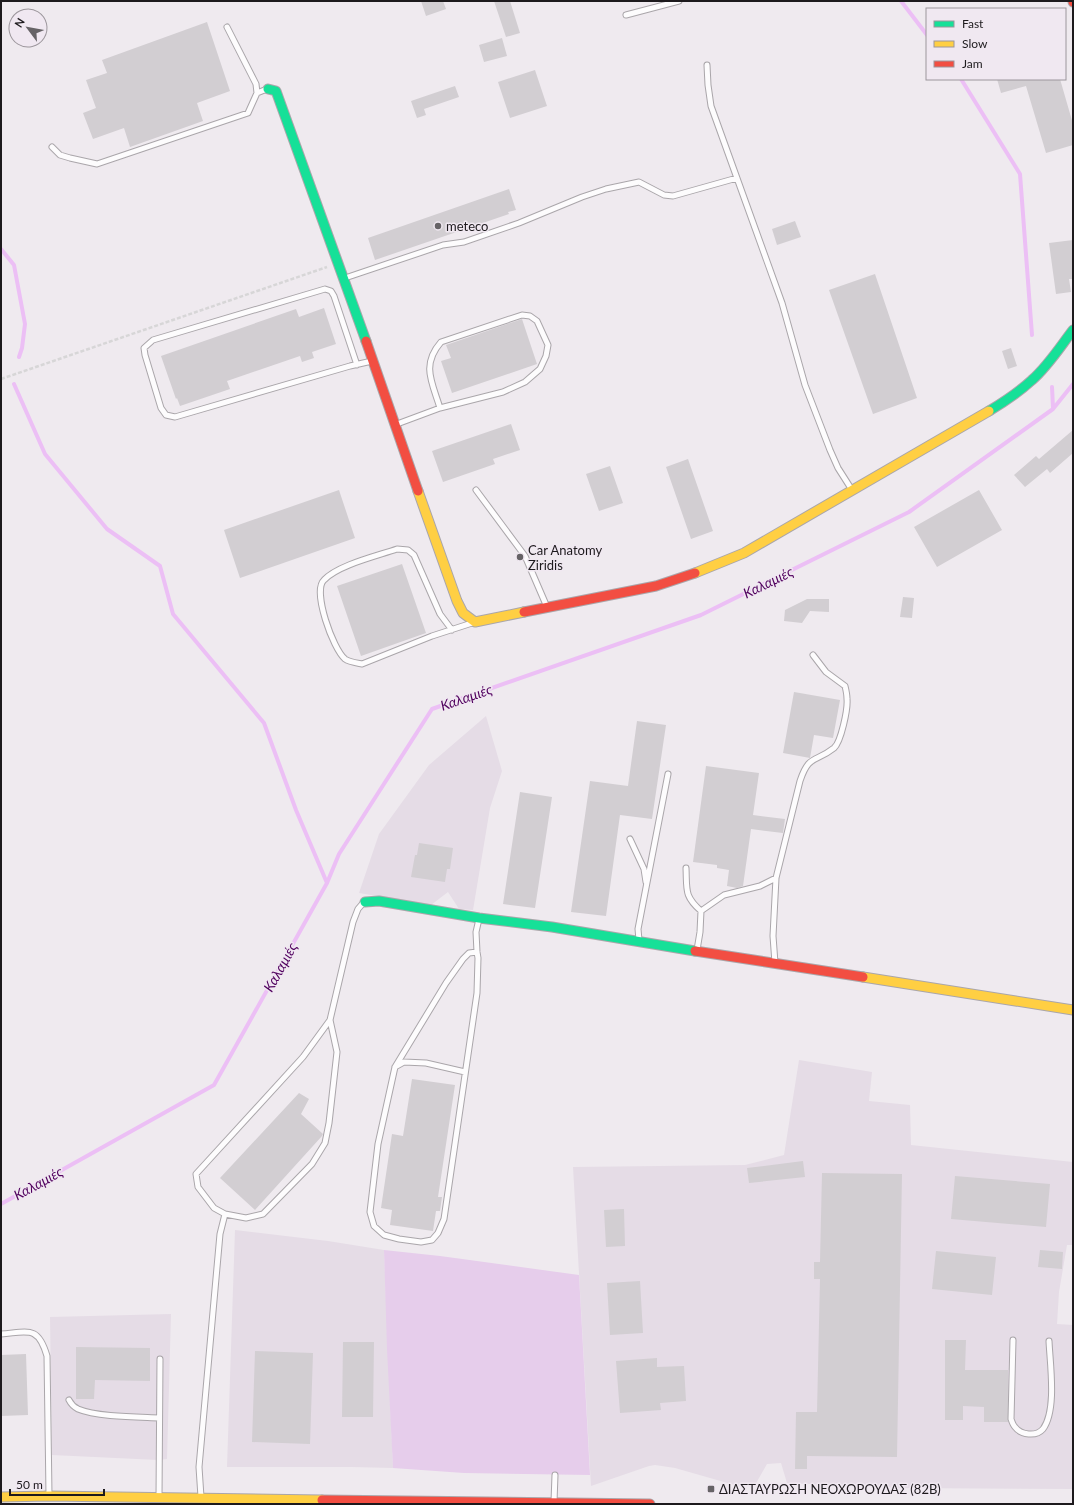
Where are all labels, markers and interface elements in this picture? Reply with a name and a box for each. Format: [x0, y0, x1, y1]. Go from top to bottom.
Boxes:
north arrow [8, 8, 48, 48]
legend [926, 8, 1066, 80]
text: N [11, 15, 27, 29]
text: Fast [962, 16, 984, 31]
text: Slow [962, 36, 988, 51]
text: Jam [962, 56, 983, 71]
place label: meteco [446, 218, 488, 234]
marker: meteco [433, 221, 443, 231]
place label: Car Anatomy Ziridis [528, 542, 602, 573]
marker: Car Anatomy Ziridis [515, 552, 525, 562]
water label: Καλαμιές [740, 562, 797, 601]
water label: Καλαμιές [438, 680, 495, 714]
water label: Καλαμιές [260, 939, 301, 995]
water label: Καλαμιές [10, 1162, 66, 1203]
scale bar [10, 1471, 104, 1497]
text: 50 m [16, 1477, 43, 1492]
place label: ΔΙΑΣΤΑΥΡΩΣΗ ΝΕΟΧΩΡΟΥΔΑΣ (82Β) [719, 1481, 941, 1497]
marker: ΔΙΑΣΤΑΥΡΩΣΗ ΝΕΟΧΩΡΟΥΔΑΣ (82Β) [706, 1484, 716, 1494]

